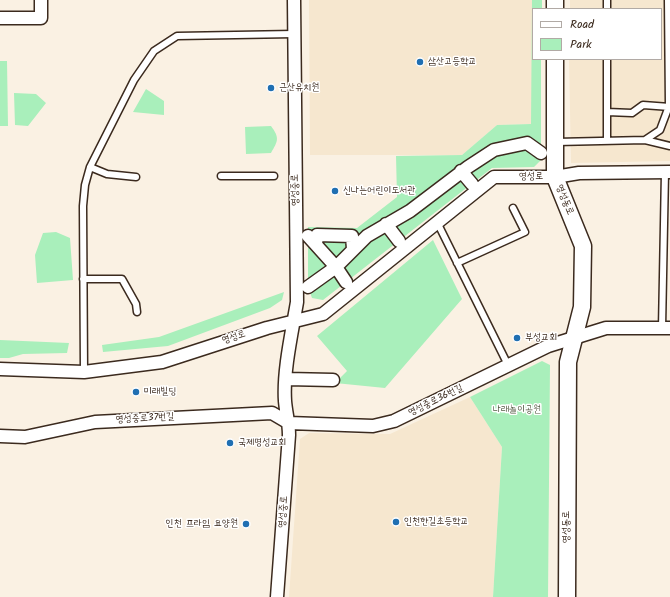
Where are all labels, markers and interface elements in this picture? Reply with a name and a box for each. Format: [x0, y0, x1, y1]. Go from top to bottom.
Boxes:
legend [532, 8, 662, 60]
text: Road [570, 15, 594, 34]
text: Park [570, 35, 592, 54]
place label: 삼산고등학교 [428, 56, 476, 68]
marker: 삼산고등학교 [415, 57, 425, 67]
place label: 근산유치원 [279, 82, 319, 94]
marker: 근산유치원 [266, 83, 276, 93]
street label: 영성로 [519, 171, 543, 183]
street label: 영성중로 [290, 174, 302, 206]
street label: 영성동로 [552, 183, 576, 217]
place label: 신나는어린이도서관 [343, 185, 415, 197]
marker: 신나는어린이도서관 [330, 186, 340, 196]
street label: 영성로 [221, 329, 247, 347]
place label: 부성교회 [525, 332, 557, 344]
marker: 부성교회 [512, 333, 522, 343]
street label: 영성중로36번길 [407, 383, 465, 419]
place label: 미래빌딩 [144, 386, 176, 398]
marker: 미래빌딩 [131, 387, 141, 397]
park label: 나래놀이공원 [493, 404, 541, 416]
street label: 영성중로37번길 [115, 411, 175, 427]
place label: 국제명성교회 [238, 437, 286, 449]
marker: 국제명성교회 [225, 438, 235, 448]
street label: 영성중로 [277, 496, 291, 528]
street label: 영성동로 [561, 511, 573, 543]
place label: 인천한길초등학교 [404, 516, 468, 528]
marker: 인천한길초등학교 [391, 517, 401, 527]
place label: 인천 프라임 요양원 [166, 518, 238, 530]
marker: 인천 프라임 요양원 [241, 519, 251, 529]

